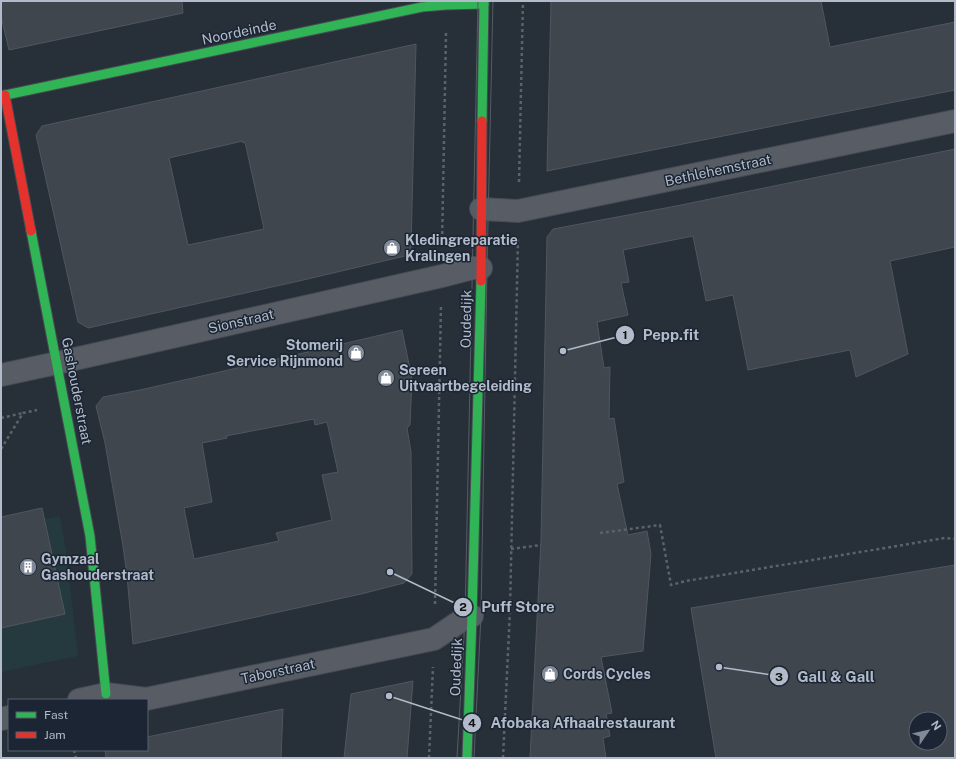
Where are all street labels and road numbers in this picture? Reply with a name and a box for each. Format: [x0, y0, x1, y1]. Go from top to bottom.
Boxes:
street label: Noordeinde [200, 16, 278, 48]
street label: Bethlehemstraat [663, 151, 773, 189]
street label: Oudedijk [457, 290, 475, 348]
street label: Sionstraat [207, 306, 275, 336]
street label: Gashouderstraat [59, 336, 95, 446]
street label: Oudedijk [447, 637, 465, 696]
street label: Taborstraat [240, 655, 316, 687]

